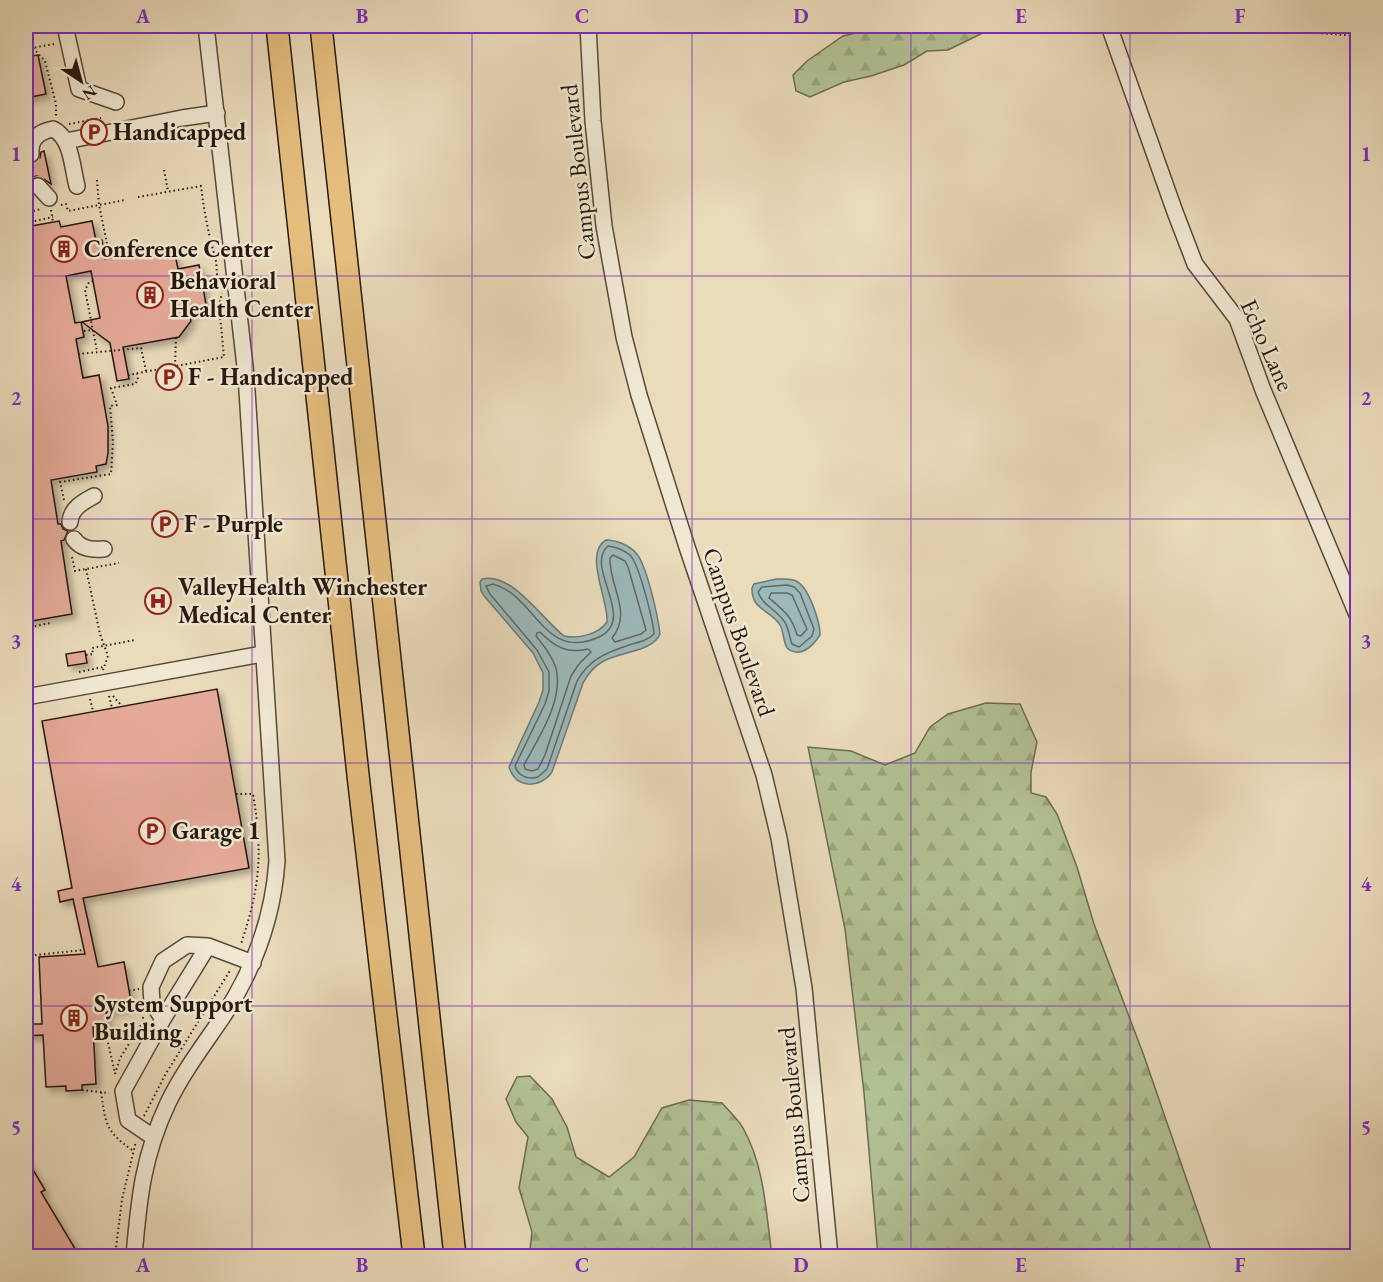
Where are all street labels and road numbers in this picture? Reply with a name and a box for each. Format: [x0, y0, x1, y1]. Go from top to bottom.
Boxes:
street label: Campus Boulevard [553, 82, 602, 261]
street label: Echo Lane [1233, 294, 1301, 396]
street label: Campus Boulevard [696, 543, 783, 721]
street label: Campus Boulevard [770, 1025, 817, 1204]

